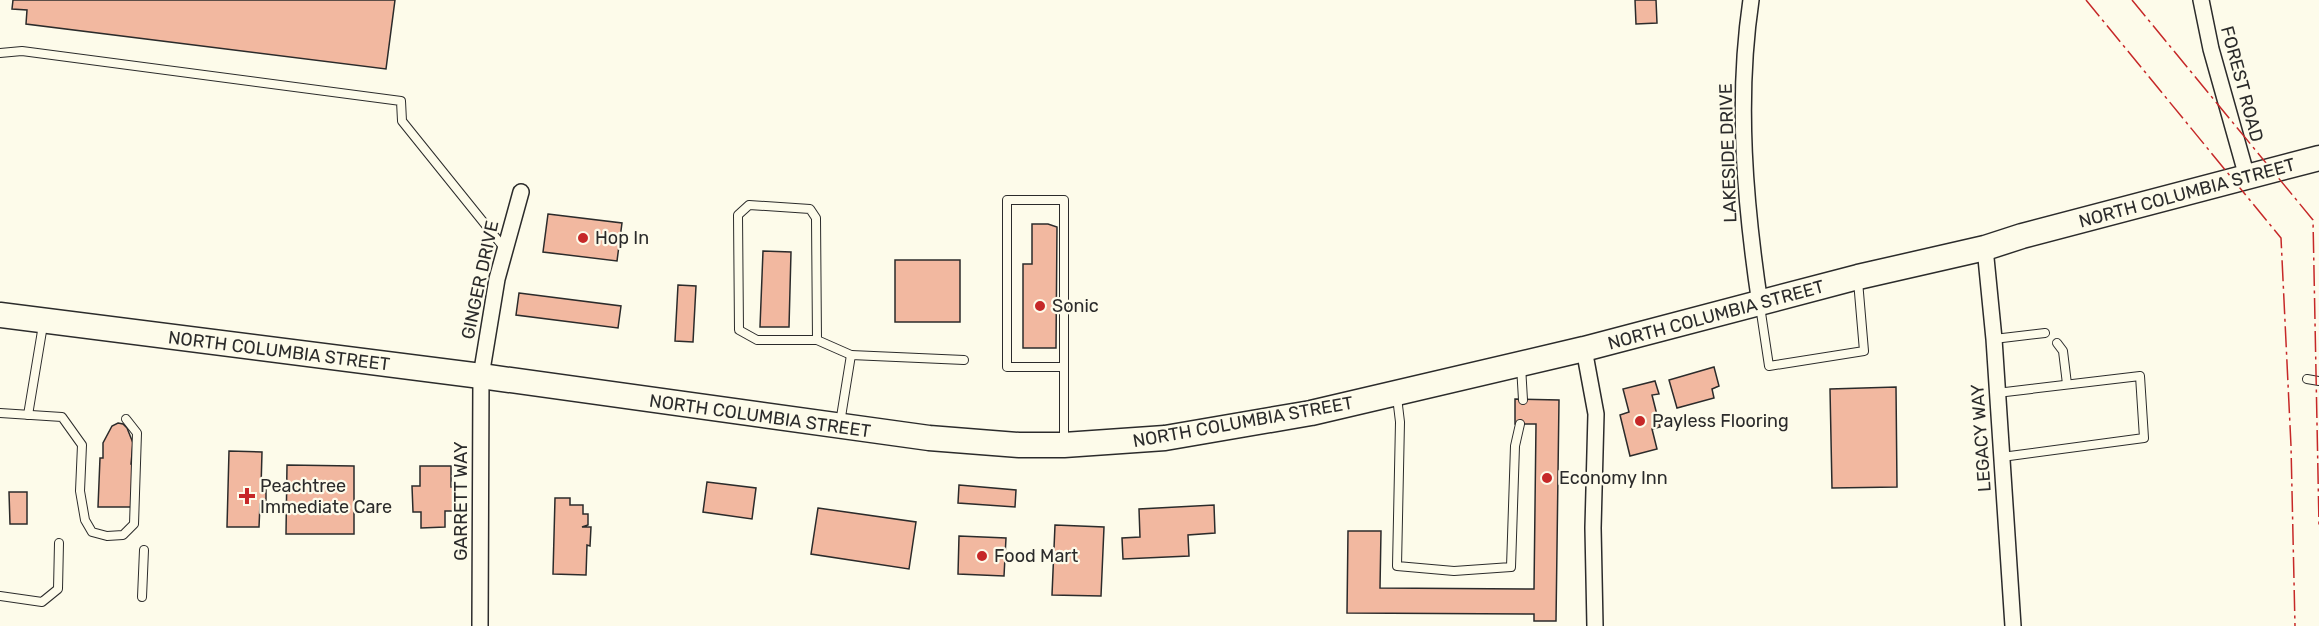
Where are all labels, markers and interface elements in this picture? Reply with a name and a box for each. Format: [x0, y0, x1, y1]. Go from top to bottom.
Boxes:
street label: FOREST ROAD [2216, 24, 2268, 144]
street label: LAKESIDE DRIVE [1715, 83, 1741, 223]
street label: NORTH COLUMBIA STREET [2076, 153, 2298, 233]
street label: GINGER DRIVE [457, 219, 503, 341]
place label: Hop In [595, 227, 649, 249]
marker: Hop In [576, 231, 590, 245]
street label: NORTH COLUMBIA STREET [1605, 275, 1827, 355]
place label: Sonic [1052, 295, 1099, 317]
marker: Sonic [1033, 299, 1047, 313]
street label: NORTH COLUMBIA STREET [167, 326, 391, 376]
street label: LEGACY WAY [1966, 383, 1996, 493]
street label: NORTH COLUMBIA STREET [648, 390, 872, 442]
street label: NORTH COLUMBIA STREET [1131, 392, 1355, 452]
place label: Payless Flooring [1652, 410, 1789, 432]
marker: Payless Flooring [1633, 414, 1647, 428]
street label: GARRETT WAY [450, 441, 472, 561]
place label: Economy Inn [1559, 467, 1668, 489]
marker: Economy Inn [1540, 471, 1554, 485]
place label: Peachtree Immediate Care [260, 475, 392, 518]
marker: Peachtree Immediate Care [238, 487, 256, 505]
place label: Food Mart [994, 545, 1078, 567]
marker: Food Mart [975, 549, 989, 563]

